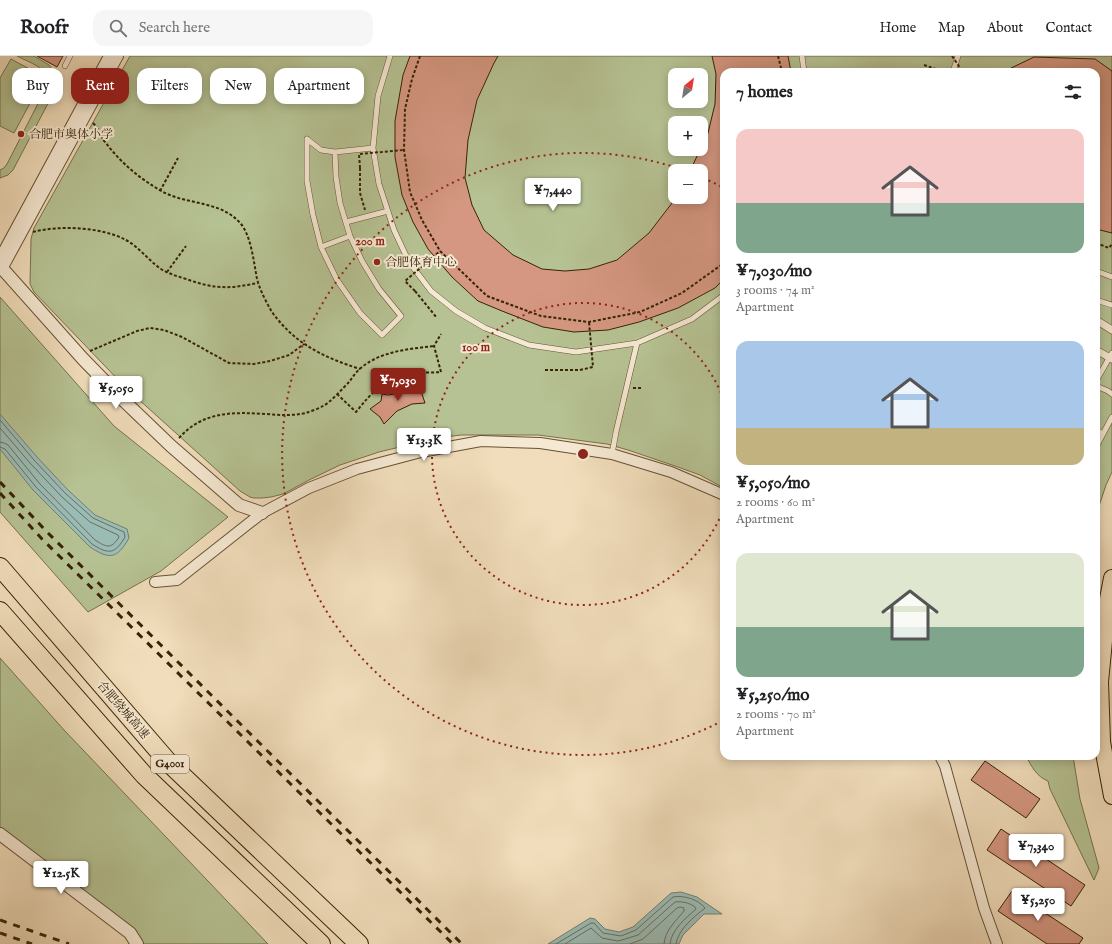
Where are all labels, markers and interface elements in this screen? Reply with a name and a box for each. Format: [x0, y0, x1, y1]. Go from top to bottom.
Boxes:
search box [93, 10, 373, 46]
text: Roofr [20, 16, 69, 40]
icon: search [107, 17, 129, 39]
text: Search here [139, 18, 210, 37]
text: Home [880, 19, 916, 37]
text: Map [938, 19, 965, 37]
text: About [987, 19, 1023, 37]
text: Contact [1045, 19, 1092, 37]
chip: Buy [12, 68, 63, 104]
chip: Rent [71, 68, 129, 104]
chip: Filters [137, 68, 202, 104]
chip: New [210, 68, 266, 104]
chip: Apartment [274, 68, 364, 104]
north arrow [668, 68, 708, 108]
map controls [668, 68, 708, 204]
icon: filters [1062, 81, 1084, 103]
text: 7 homes [736, 82, 793, 103]
button: + [668, 116, 708, 156]
place label: 合肥市奥体小学 [29, 127, 113, 142]
marker: 合肥市奥体小学 [16, 129, 26, 139]
icon: home [874, 155, 946, 227]
button: − [668, 164, 708, 204]
pin: ¥7,440 [520, 178, 586, 212]
text: ¥7,440 [534, 182, 572, 199]
text: 200 m [355, 234, 385, 249]
place label: 合肥体育中心 [385, 255, 457, 270]
marker: 合肥体育中心 [372, 257, 382, 267]
text: ¥7,030/mo [736, 261, 812, 282]
text: 3 rooms · 74 m² [736, 282, 815, 299]
text: Apartment [736, 299, 794, 316]
text: 100 m [462, 340, 491, 355]
icon: home [874, 367, 946, 439]
pin: ¥7,030 [365, 368, 431, 402]
text: ¥7,030 [380, 372, 416, 389]
pin: ¥5,050 [83, 376, 149, 410]
text: ¥5,050 [98, 380, 134, 397]
pin: ¥13.3K [391, 428, 457, 462]
text: ¥13.3K [406, 432, 442, 449]
centre of rings [576, 447, 590, 461]
text: ¥5,050/mo [736, 473, 810, 494]
text: 2 rooms · 60 m² [736, 494, 815, 511]
text: Apartment [736, 511, 794, 528]
icon: home [874, 579, 946, 651]
street label: 合肥绕城高速 [94, 678, 152, 742]
text: ¥5,250/mo [736, 685, 809, 706]
text: 2 rooms · 70 m² [736, 706, 816, 723]
text: Apartment [736, 723, 794, 740]
road number: G4001 [151, 755, 189, 773]
pin: ¥7,340 [1003, 834, 1069, 868]
text: ¥7,340 [1018, 838, 1054, 855]
pin: ¥12.5K [28, 861, 94, 895]
text: ¥12.5K [42, 865, 80, 882]
pin: ¥5,250 [1005, 888, 1071, 922]
text: ¥5,250 [1021, 892, 1055, 909]

